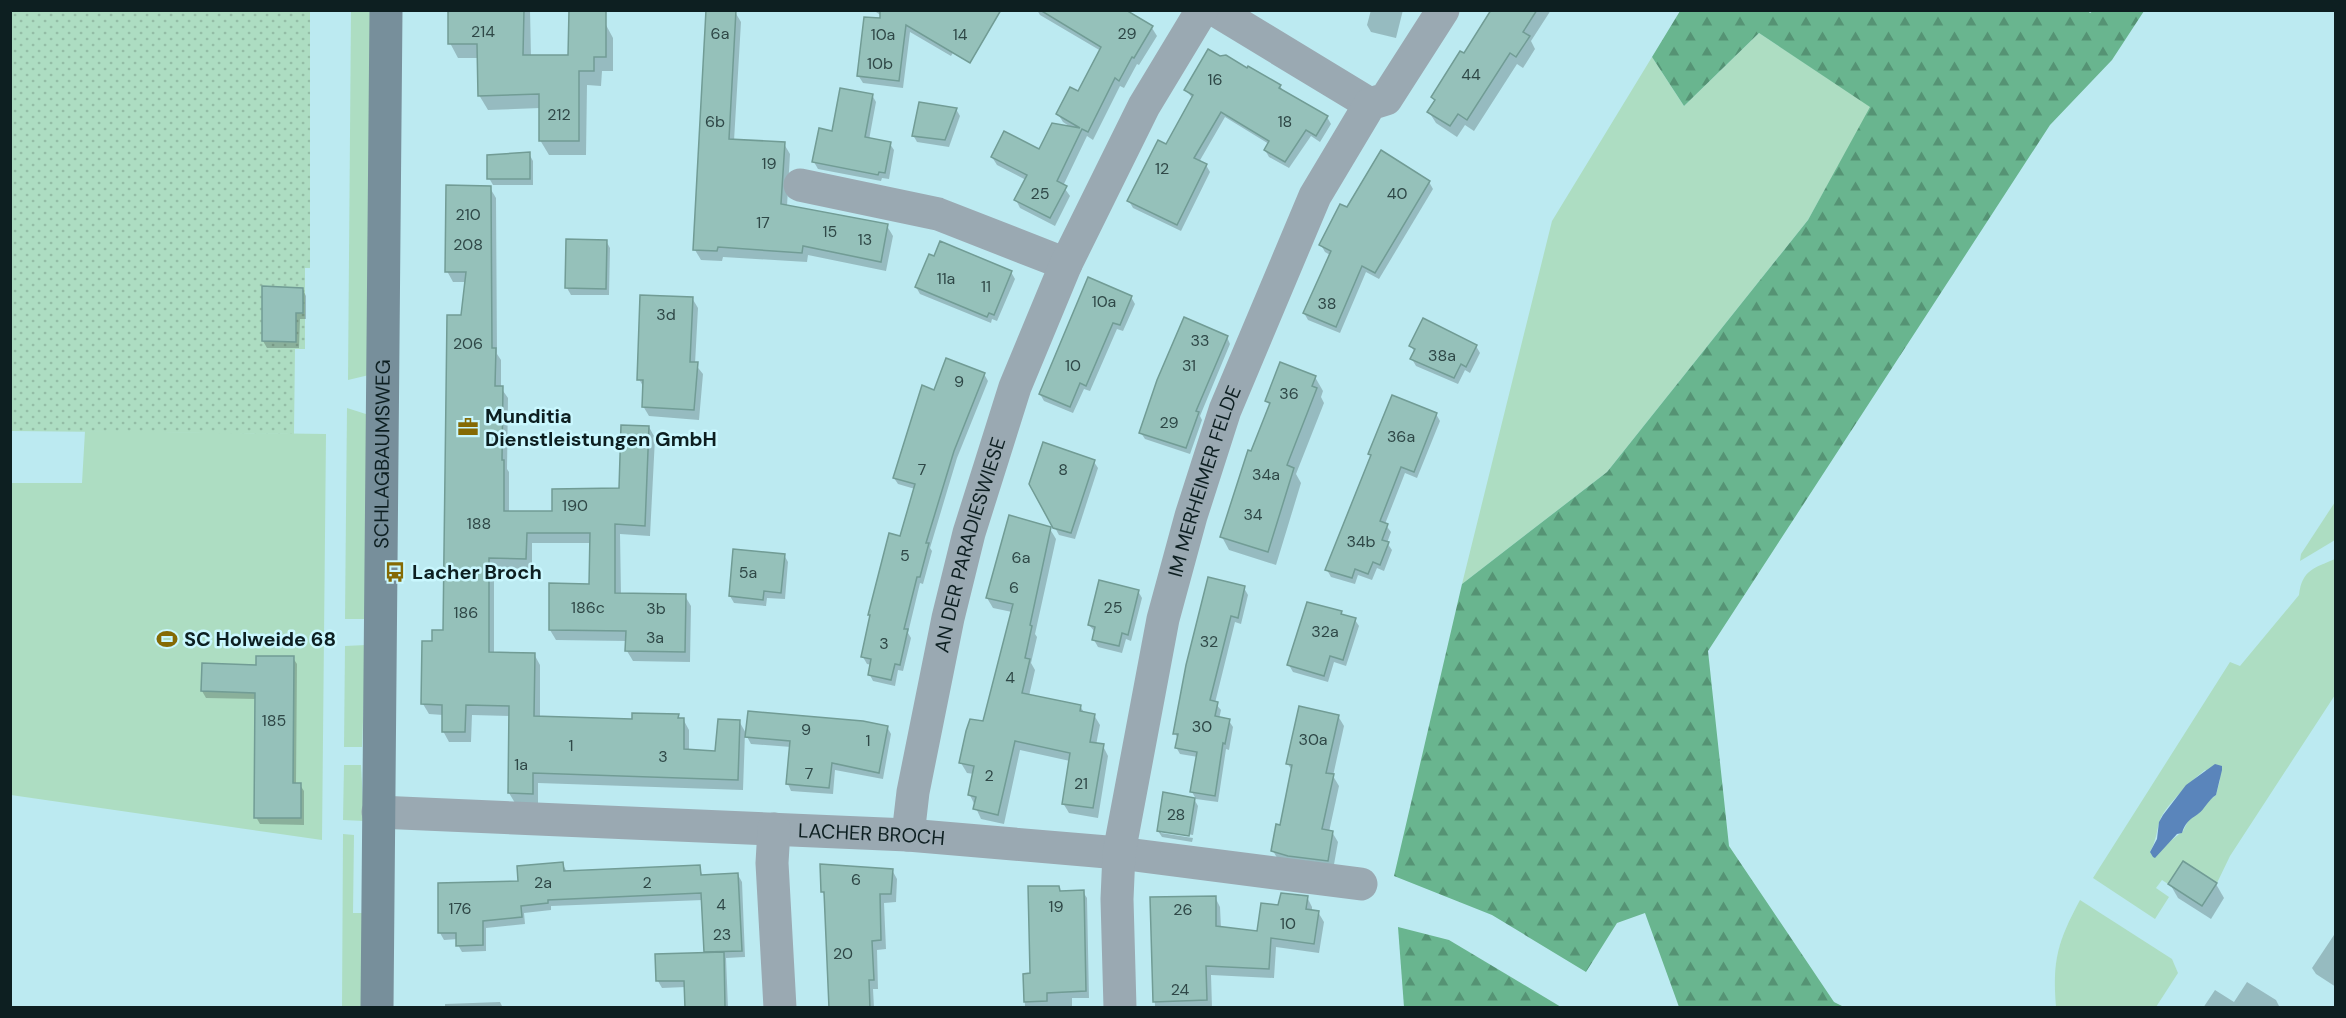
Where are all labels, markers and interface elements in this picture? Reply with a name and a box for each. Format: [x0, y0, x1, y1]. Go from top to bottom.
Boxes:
house number: 214 [471, 21, 495, 42]
house number: 6a [711, 23, 729, 44]
house number: 29 [1117, 23, 1137, 44]
house number: 10a [871, 24, 895, 45]
house number: 14 [953, 24, 968, 45]
house number: 10b [867, 53, 893, 74]
house number: 44 [1461, 64, 1481, 85]
house number: 16 [1207, 69, 1223, 90]
house number: 212 [547, 104, 571, 125]
house number: 6b [705, 111, 725, 132]
house number: 18 [1278, 111, 1292, 132]
house number: 19 [761, 153, 777, 174]
house number: 12 [1155, 158, 1169, 179]
house number: 25 [1031, 183, 1049, 204]
house number: 40 [1387, 183, 1407, 204]
house number: 210 [455, 204, 481, 225]
house number: 17 [756, 212, 770, 233]
house number: 15 [823, 221, 837, 242]
house number: 13 [858, 229, 872, 250]
house number: 208 [453, 234, 483, 255]
house number: 11a [937, 268, 955, 289]
house number: 11 [981, 276, 991, 297]
house number: 10a [1092, 291, 1116, 312]
house number: 38 [1317, 293, 1337, 314]
house number: 3d [656, 304, 676, 325]
house number: 33 [1191, 330, 1209, 351]
house number: 206 [453, 333, 483, 354]
house number: 38a [1428, 345, 1456, 366]
house number: 10 [1065, 355, 1081, 376]
house number: 31 [1182, 355, 1196, 376]
street label: SCHLAGBAUMSWEG [368, 359, 396, 549]
house number: 9 [954, 371, 964, 392]
street label: IM MERHEIMER FELDE [1162, 381, 1247, 580]
house number: 36 [1279, 383, 1299, 404]
place label: Munditia Dienstleistungen GmbH [485, 403, 717, 452]
house number: 29 [1159, 412, 1179, 433]
office icon: Munditia Dienstleistungen GmbH [456, 415, 480, 439]
house number: 36a [1387, 426, 1415, 447]
street label: AN DER PARADIESWIESE [928, 434, 1011, 655]
house number: 7 [918, 459, 926, 480]
house number: 8 [1058, 459, 1068, 480]
house number: 34a [1252, 464, 1280, 485]
house number: 190 [562, 495, 588, 516]
house number: 34 [1243, 504, 1263, 525]
house number: 188 [467, 513, 491, 534]
house number: 34b [1346, 531, 1376, 552]
house number: 5 [900, 545, 910, 566]
house number: 6a [1012, 547, 1030, 568]
place label: Lacher Broch [412, 559, 542, 585]
bus stop icon: Lacher Broch [383, 560, 407, 584]
house number: 5a [739, 562, 757, 583]
house number: 6 [1009, 577, 1019, 598]
house number: 186c [571, 597, 605, 618]
house number: 25 [1104, 597, 1122, 618]
house number: 3b [646, 598, 666, 619]
house number: 186 [454, 602, 478, 623]
house number: 32a [1311, 621, 1339, 642]
place label: SC Holweide 68 [184, 626, 336, 652]
sports icon: SC Holweide 68 [155, 627, 179, 651]
house number: 3a [646, 627, 664, 648]
house number: 32 [1200, 631, 1218, 652]
house number: 3 [879, 633, 889, 654]
house number: 4 [1005, 667, 1015, 688]
house number: 185 [262, 710, 286, 731]
house number: 30 [1192, 716, 1212, 737]
house number: 9 [801, 719, 811, 740]
house number: 30a [1298, 729, 1328, 750]
house number: 1 [866, 730, 871, 751]
house number: 1 [569, 735, 574, 756]
house number: 3 [658, 746, 668, 767]
house number: 1a [514, 754, 528, 775]
house number: 7 [805, 763, 813, 784]
house number: 2 [984, 765, 994, 786]
house number: 21 [1074, 773, 1088, 794]
house number: 28 [1167, 804, 1185, 825]
street label: LACHER BROCH [798, 817, 946, 851]
house number: 6 [851, 869, 861, 890]
house number: 2a [534, 872, 552, 893]
house number: 2 [642, 872, 652, 893]
house number: 4 [716, 894, 726, 915]
house number: 19 [1048, 896, 1064, 917]
house number: 176 [448, 898, 472, 919]
house number: 26 [1173, 899, 1193, 920]
house number: 10 [1280, 913, 1296, 934]
house number: 23 [713, 924, 731, 945]
house number: 20 [833, 943, 853, 964]
house number: 24 [1171, 979, 1190, 1000]

